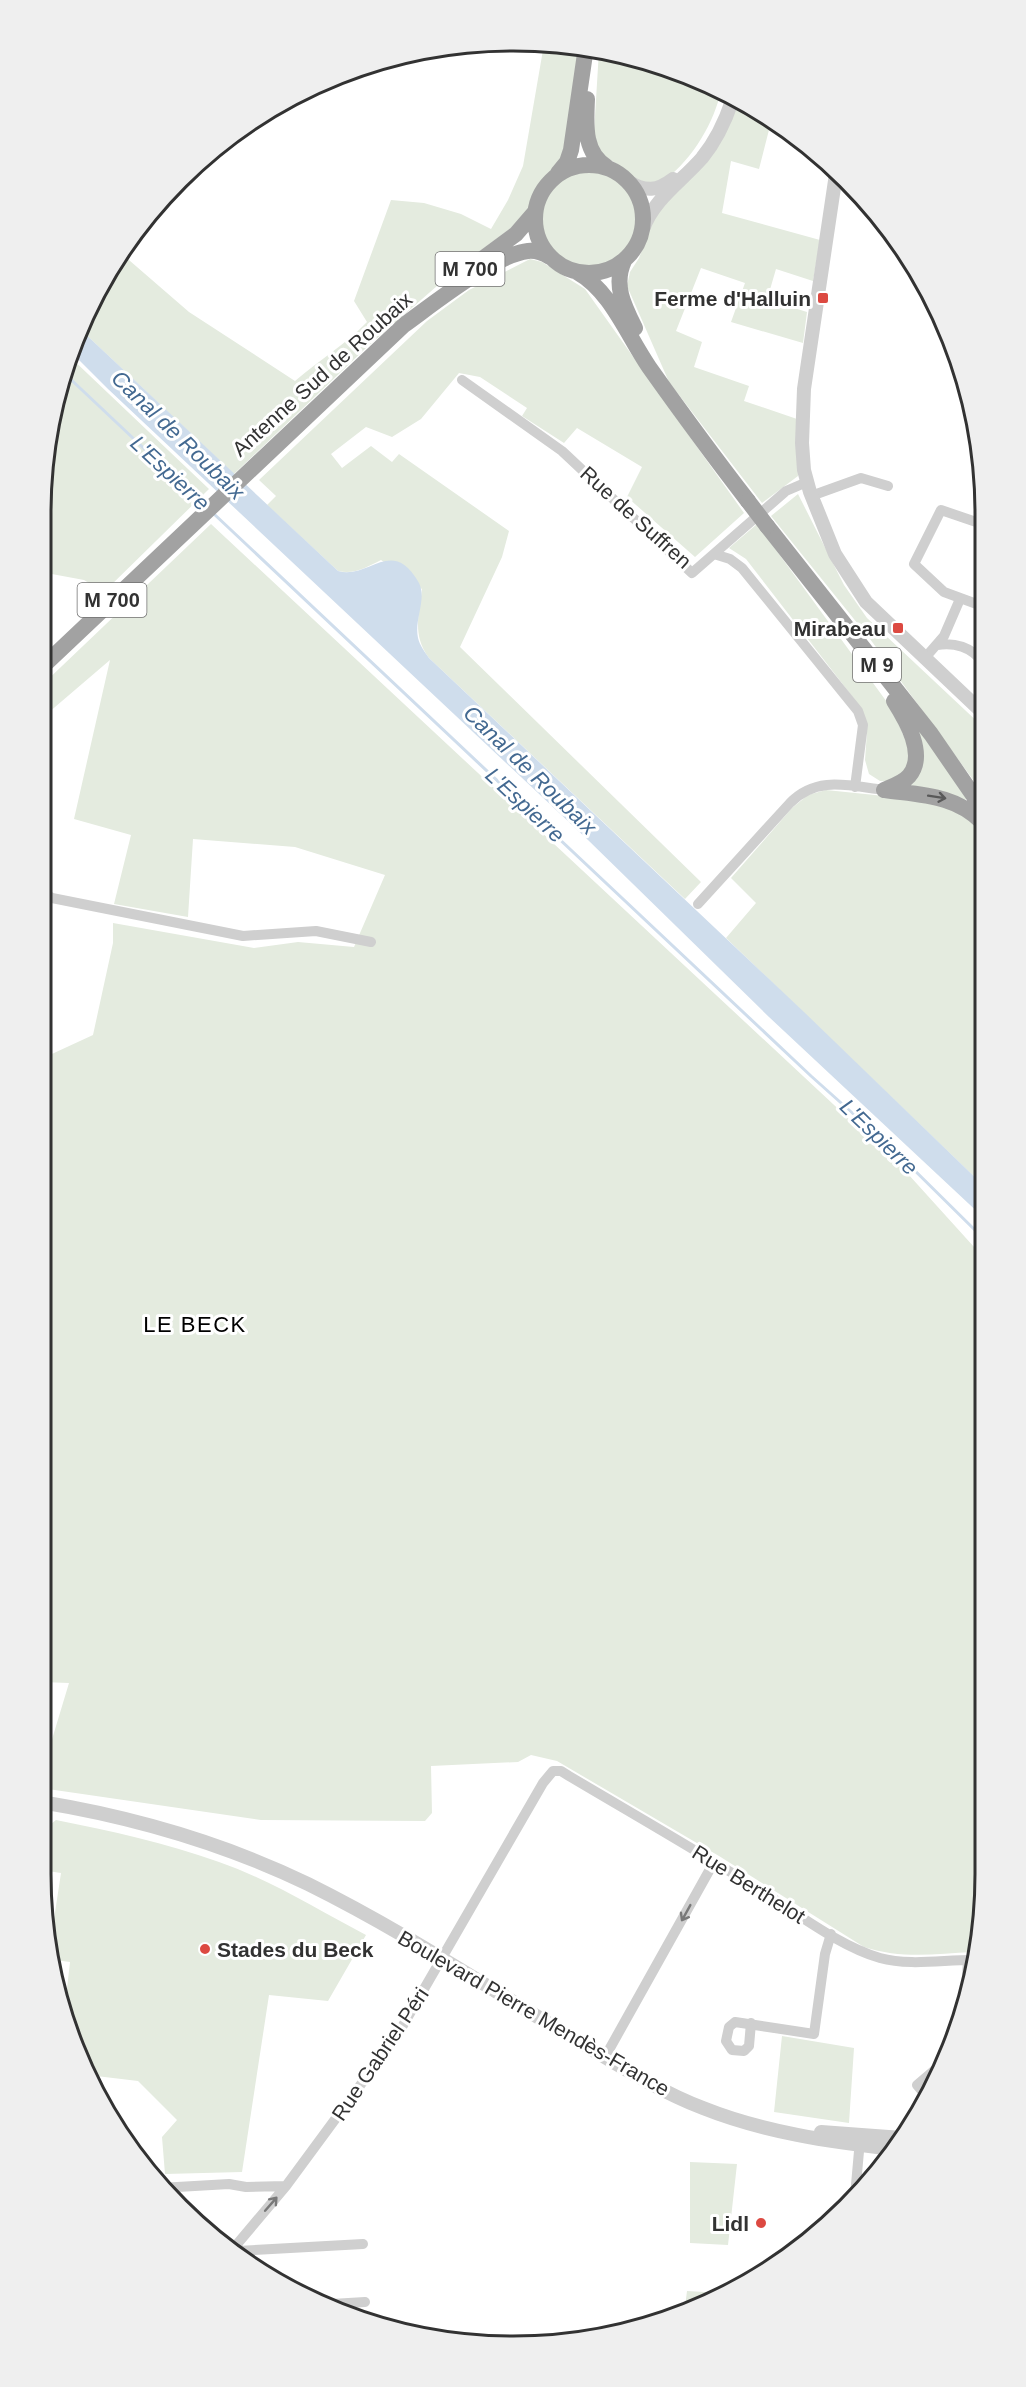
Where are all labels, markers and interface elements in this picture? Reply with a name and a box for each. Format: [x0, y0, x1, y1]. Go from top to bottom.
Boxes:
road number: M 700 [436, 252, 504, 286]
street label: Antenne Sud de Roubaix [228, 287, 417, 461]
place label: Ferme d'Halluin [654, 287, 811, 310]
marker: Ferme d'Halluin [816, 291, 830, 305]
water label: Canal de Roubaix [106, 365, 250, 505]
water label: L'Espierre [126, 430, 214, 516]
street label: Rue de Suffren [576, 461, 696, 573]
road number: M 700 [78, 583, 146, 617]
place label: Mirabeau [794, 617, 886, 640]
marker: Mirabeau [891, 621, 905, 635]
road number: M 9 [853, 648, 901, 682]
water label: Canal de Roubaix [458, 700, 602, 840]
water label: L'Espierre [481, 762, 569, 848]
one-way arrow [927, 792, 946, 803]
water label: L'Espierre [835, 1094, 923, 1180]
district label: LE BECK [143, 1312, 247, 1337]
street label: Rue Berthelot [688, 1840, 810, 1928]
one-way arrow [680, 1904, 692, 1921]
street label: Boulevard Pierre Mendès-France [394, 1926, 674, 2100]
place label: Stades du Beck [217, 1938, 374, 1961]
marker: Stades du Beck [198, 1942, 212, 1956]
street label: Rue Gabriel Péri [327, 1983, 433, 2125]
one-way arrow [264, 2197, 278, 2212]
place label: Lidl [712, 2212, 749, 2235]
marker: Lidl [754, 2216, 768, 2230]

